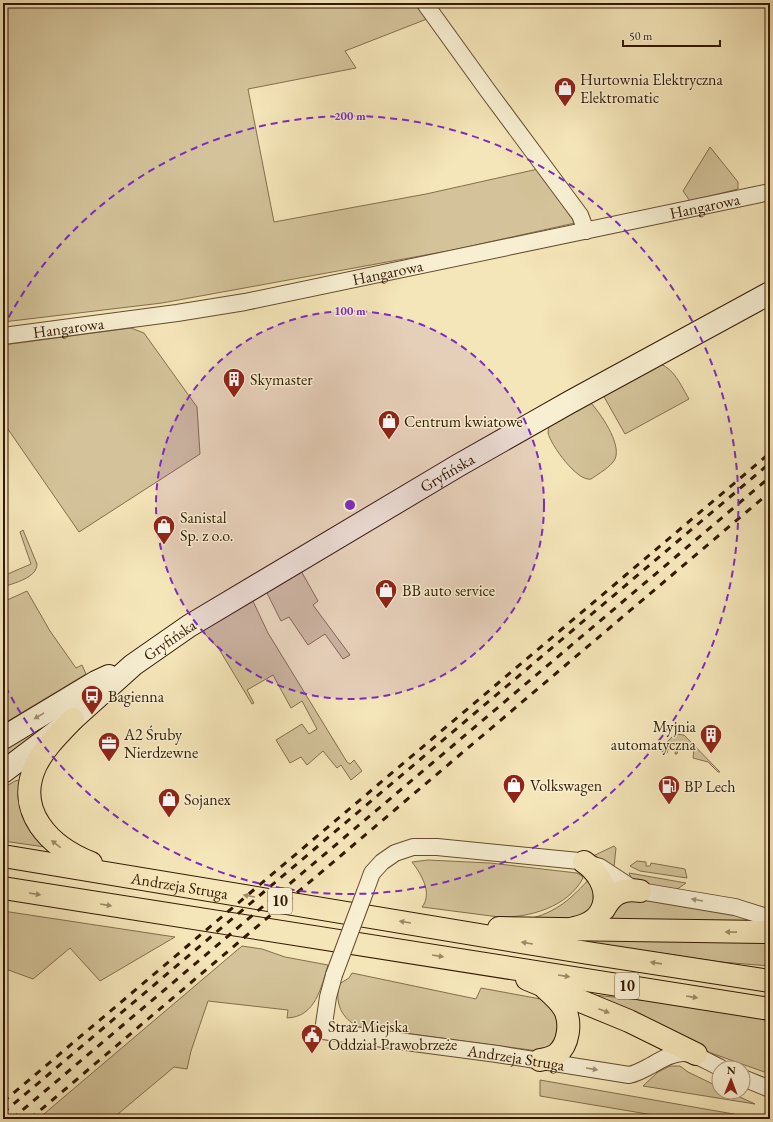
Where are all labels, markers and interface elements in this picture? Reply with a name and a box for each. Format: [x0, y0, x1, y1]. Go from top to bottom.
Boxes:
scale bar [623, 22, 720, 48]
text: 50 m [629, 28, 653, 44]
place label: Hurtownia Elektryczna Elektromatic [580, 69, 724, 108]
shop icon: Hurtownia Elektryczna Elektromatic [552, 75, 578, 108]
text: 200 m [334, 108, 366, 124]
street label: Hangarowa [668, 188, 742, 224]
street label: Hangarowa [351, 255, 425, 290]
text: 100 m [334, 303, 366, 319]
street label: Hangarowa [32, 313, 106, 343]
building icon: Skymaster [221, 366, 247, 399]
place label: Skymaster [250, 369, 313, 390]
shop icon: Centrum kwiatowe [376, 408, 402, 441]
place label: Centrum kwiatowe [404, 411, 523, 432]
street label: Gryfińska [416, 448, 479, 497]
centre of rings [343, 498, 357, 512]
place label: Sanistal Sp. z o.o. [180, 507, 233, 546]
shop icon: Sanistal Sp. z o.o. [151, 513, 177, 546]
shop icon: BB auto service [373, 577, 399, 610]
place label: BB auto service [402, 580, 495, 601]
street label: Gryfińska [139, 614, 200, 666]
bus stop icon: Bagienna [79, 683, 105, 716]
place label: Bagienna [108, 686, 165, 707]
one-way arrow [33, 713, 45, 720]
place label: Myjnia automatyczna [611, 716, 697, 755]
building icon: Myjnia automatyczna [698, 722, 724, 755]
place label: A2 Śruby Nierdzewne [123, 724, 198, 763]
office icon: A2 Śruby Nierdzewne [96, 730, 122, 763]
shop icon: Volkswagen [501, 772, 527, 805]
fuel station icon: BP Lech [656, 773, 682, 806]
place label: Volkswagen [530, 775, 603, 796]
place label: BP Lech [684, 776, 736, 797]
shop icon: Sojanex [156, 786, 182, 819]
place label: Sojanex [184, 789, 231, 810]
one-way arrow [51, 839, 62, 848]
street label: Andrzeja Struga [128, 867, 230, 904]
road number: 10 [268, 888, 292, 914]
one-way arrow [29, 891, 42, 897]
one-way arrow [243, 893, 255, 899]
one-way arrow [691, 897, 703, 903]
one-way arrow [100, 902, 112, 908]
one-way arrow [399, 919, 411, 925]
one-way arrow [724, 929, 737, 935]
one-way arrow [521, 940, 533, 946]
one-way arrow [432, 953, 445, 959]
one-way arrow [649, 960, 662, 966]
road number: 10 [615, 973, 639, 999]
one-way arrow [557, 974, 570, 980]
one-way arrow [686, 994, 698, 1000]
one-way arrow [599, 1008, 611, 1014]
place label: Straż Miejska Oddział Prawobrzeże [328, 1016, 457, 1055]
public building icon: Straż Miejska Oddział Prawobrzeże [299, 1022, 325, 1055]
street label: Andrzeja Struga [465, 1040, 567, 1076]
north arrow [711, 1060, 751, 1100]
text: N [727, 1063, 736, 1077]
one-way arrow [586, 1067, 598, 1073]

